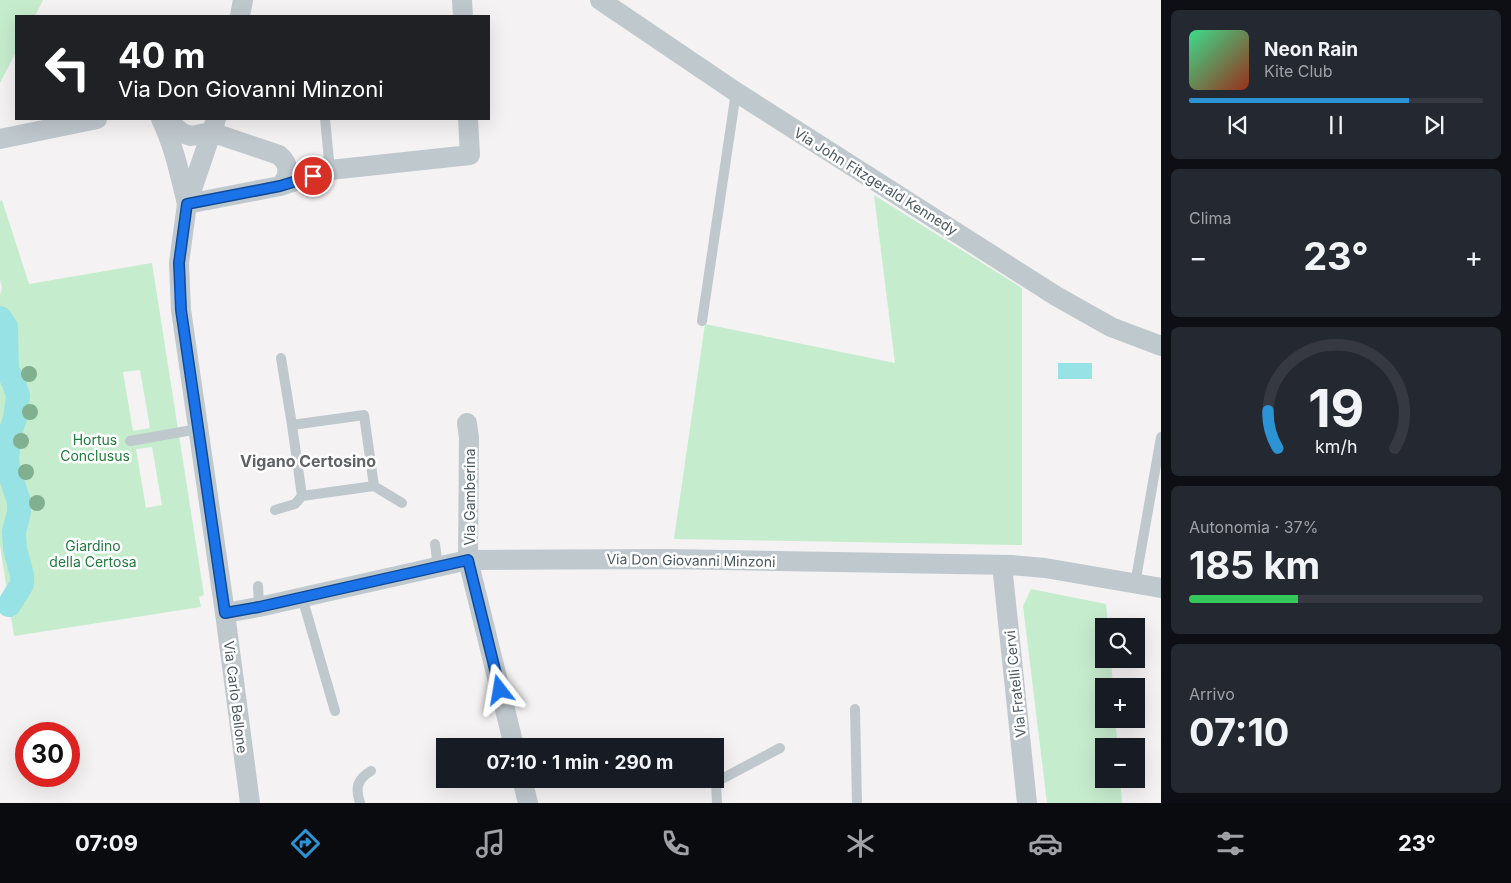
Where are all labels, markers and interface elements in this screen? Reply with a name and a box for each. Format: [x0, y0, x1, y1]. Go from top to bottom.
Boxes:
text: 40 m [118, 34, 206, 76]
icon: left [35, 35, 100, 100]
text: Neon Rain [1264, 38, 1358, 61]
text: Kite Club [1264, 61, 1333, 81]
text: Via Don Giovanni Minzoni [118, 76, 383, 102]
icon: previous [1224, 111, 1252, 139]
icon: pause [1322, 111, 1350, 139]
icon: next [1420, 111, 1448, 139]
street label: Via John Fitzgerald Kennedy [791, 124, 961, 238]
pin [292, 155, 334, 197]
icon: arrive [299, 162, 327, 190]
text: Clima [1189, 208, 1231, 228]
text: 23° [1303, 233, 1369, 279]
text: − [1189, 240, 1208, 274]
text: + [1464, 240, 1483, 274]
text: 19 [1308, 377, 1364, 440]
park label: Hortus Conclusus [60, 431, 130, 464]
text: km/h [1315, 436, 1357, 457]
street label: Via Gamberina [461, 448, 478, 546]
district label: Vigano Certosino [240, 451, 376, 471]
text: Autonomia · 37% [1189, 517, 1318, 537]
park label: Giardino della Certosa [49, 537, 137, 570]
text: 185 km [1189, 542, 1320, 588]
street label: Via Don Giovanni Minzoni [606, 550, 776, 570]
map controls [1095, 618, 1145, 788]
button: search [1095, 618, 1145, 668]
street label: Via Fratelli Cervi [1001, 630, 1029, 738]
street label: Via Carlo Bellone [221, 640, 251, 754]
position arrow [473, 663, 525, 715]
button: + [1095, 678, 1145, 728]
text: Arrivo [1189, 684, 1235, 704]
text: 07:10 [1189, 709, 1289, 755]
speed limit sign: 30 [15, 722, 80, 787]
button: − [1095, 738, 1145, 788]
text: 07:10 · 1 min · 290 m [487, 751, 673, 774]
icon: directions [288, 826, 323, 861]
icon: music [473, 826, 508, 861]
icon: phone [658, 826, 693, 861]
icon: climate [843, 826, 878, 861]
icon: car [1028, 826, 1063, 861]
icon: filters [1213, 826, 1248, 861]
text: 07:09 [75, 830, 138, 856]
text: 23° [1398, 830, 1436, 856]

